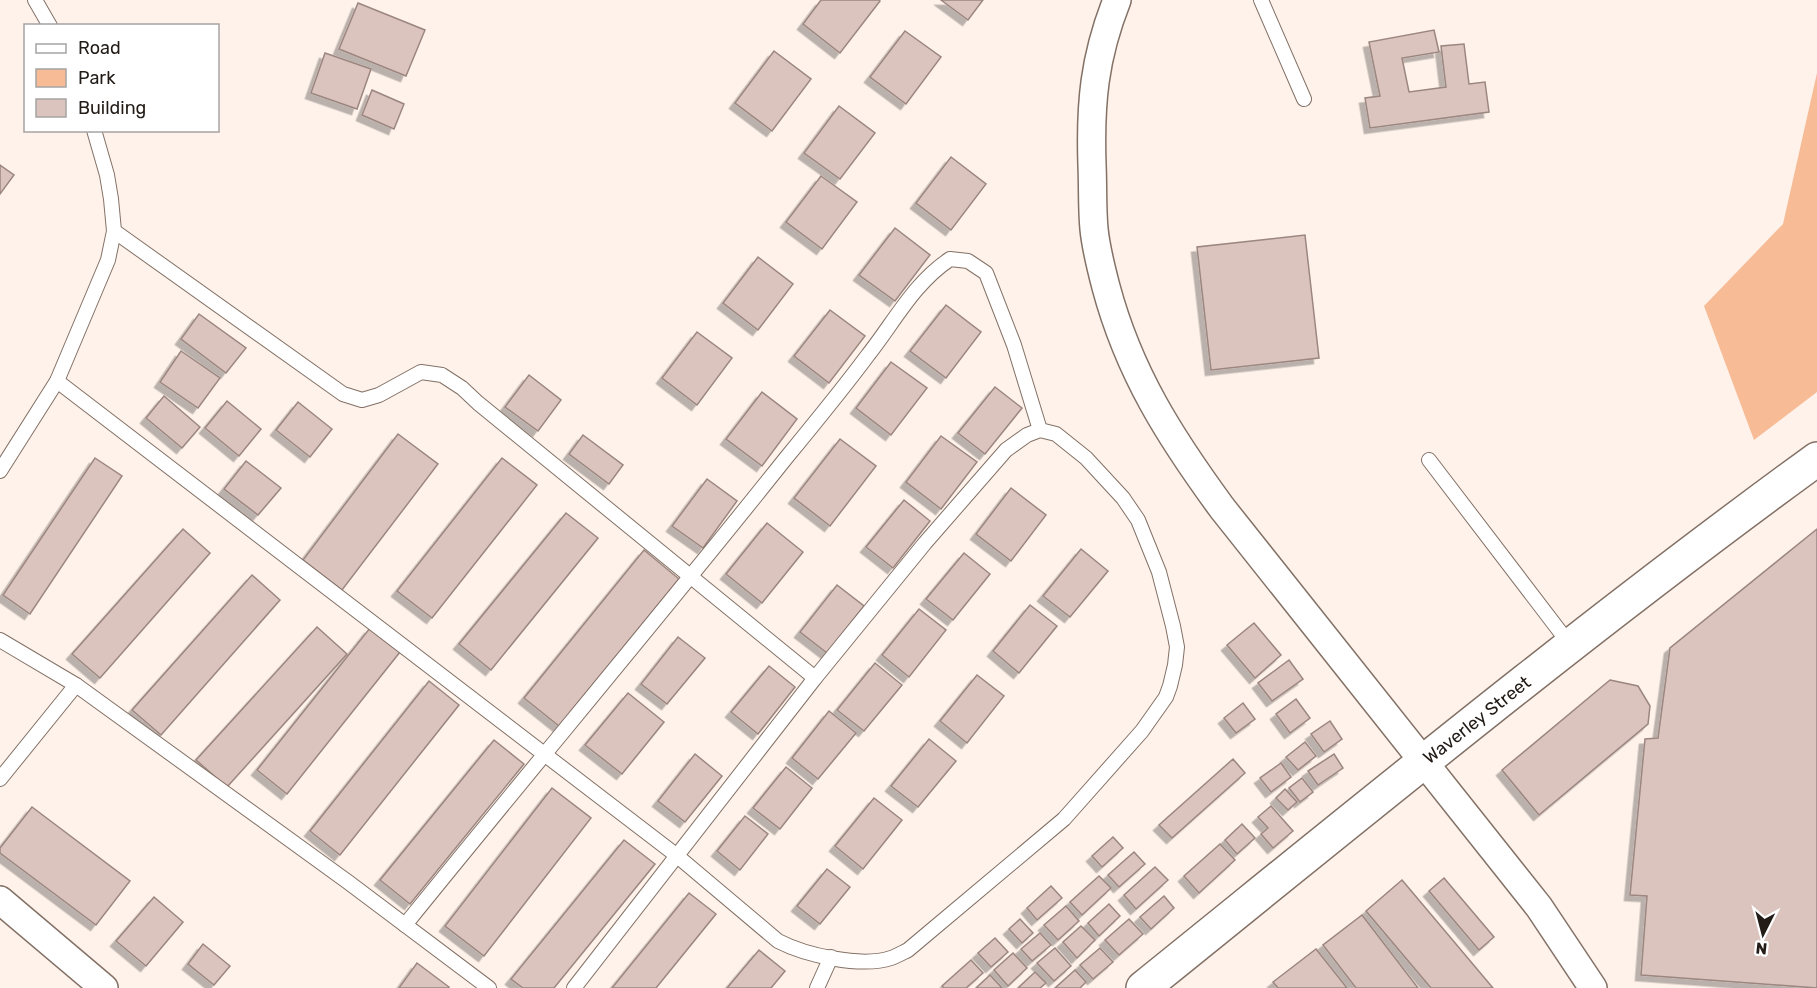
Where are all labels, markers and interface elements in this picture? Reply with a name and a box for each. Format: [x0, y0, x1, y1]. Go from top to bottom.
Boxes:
legend [24, 24, 219, 132]
text: Road [78, 37, 121, 59]
text: Park [78, 67, 116, 89]
text: Building [78, 97, 146, 119]
street label: Waverley Street [1419, 671, 1535, 769]
north arrow [1733, 904, 1793, 964]
text: N [1755, 938, 1768, 958]

